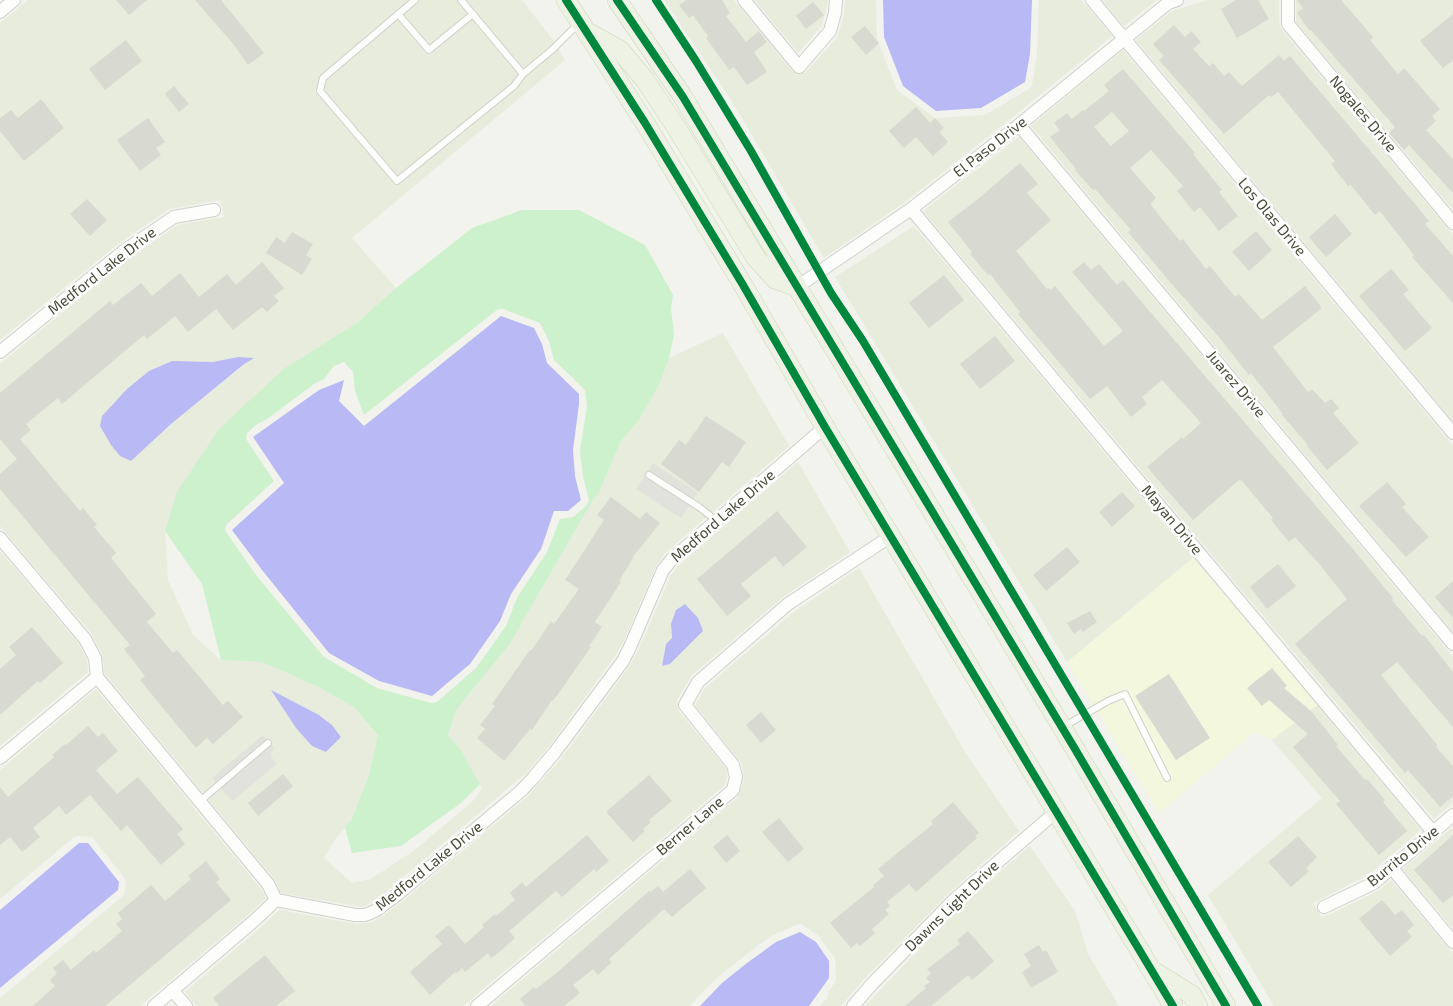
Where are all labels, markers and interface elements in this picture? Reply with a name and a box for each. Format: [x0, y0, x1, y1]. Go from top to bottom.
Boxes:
street label: Nogales Drive [1326, 72, 1400, 156]
street label: El Paso Drive [950, 113, 1030, 181]
street label: Los Olas Drive [1234, 174, 1310, 260]
street label: Medford Lake Drive [44, 223, 160, 319]
street label: Juarez Drive [1203, 347, 1269, 421]
street label: Medford Lake Drive [667, 466, 779, 566]
street label: Mayan Drive [1138, 482, 1206, 558]
street label: Berner Lane [653, 793, 727, 859]
street label: Medford Lake Drive [372, 817, 486, 915]
street label: Burrito Drive [1364, 822, 1442, 890]
street label: Dawns Light Drive [901, 857, 1003, 955]

